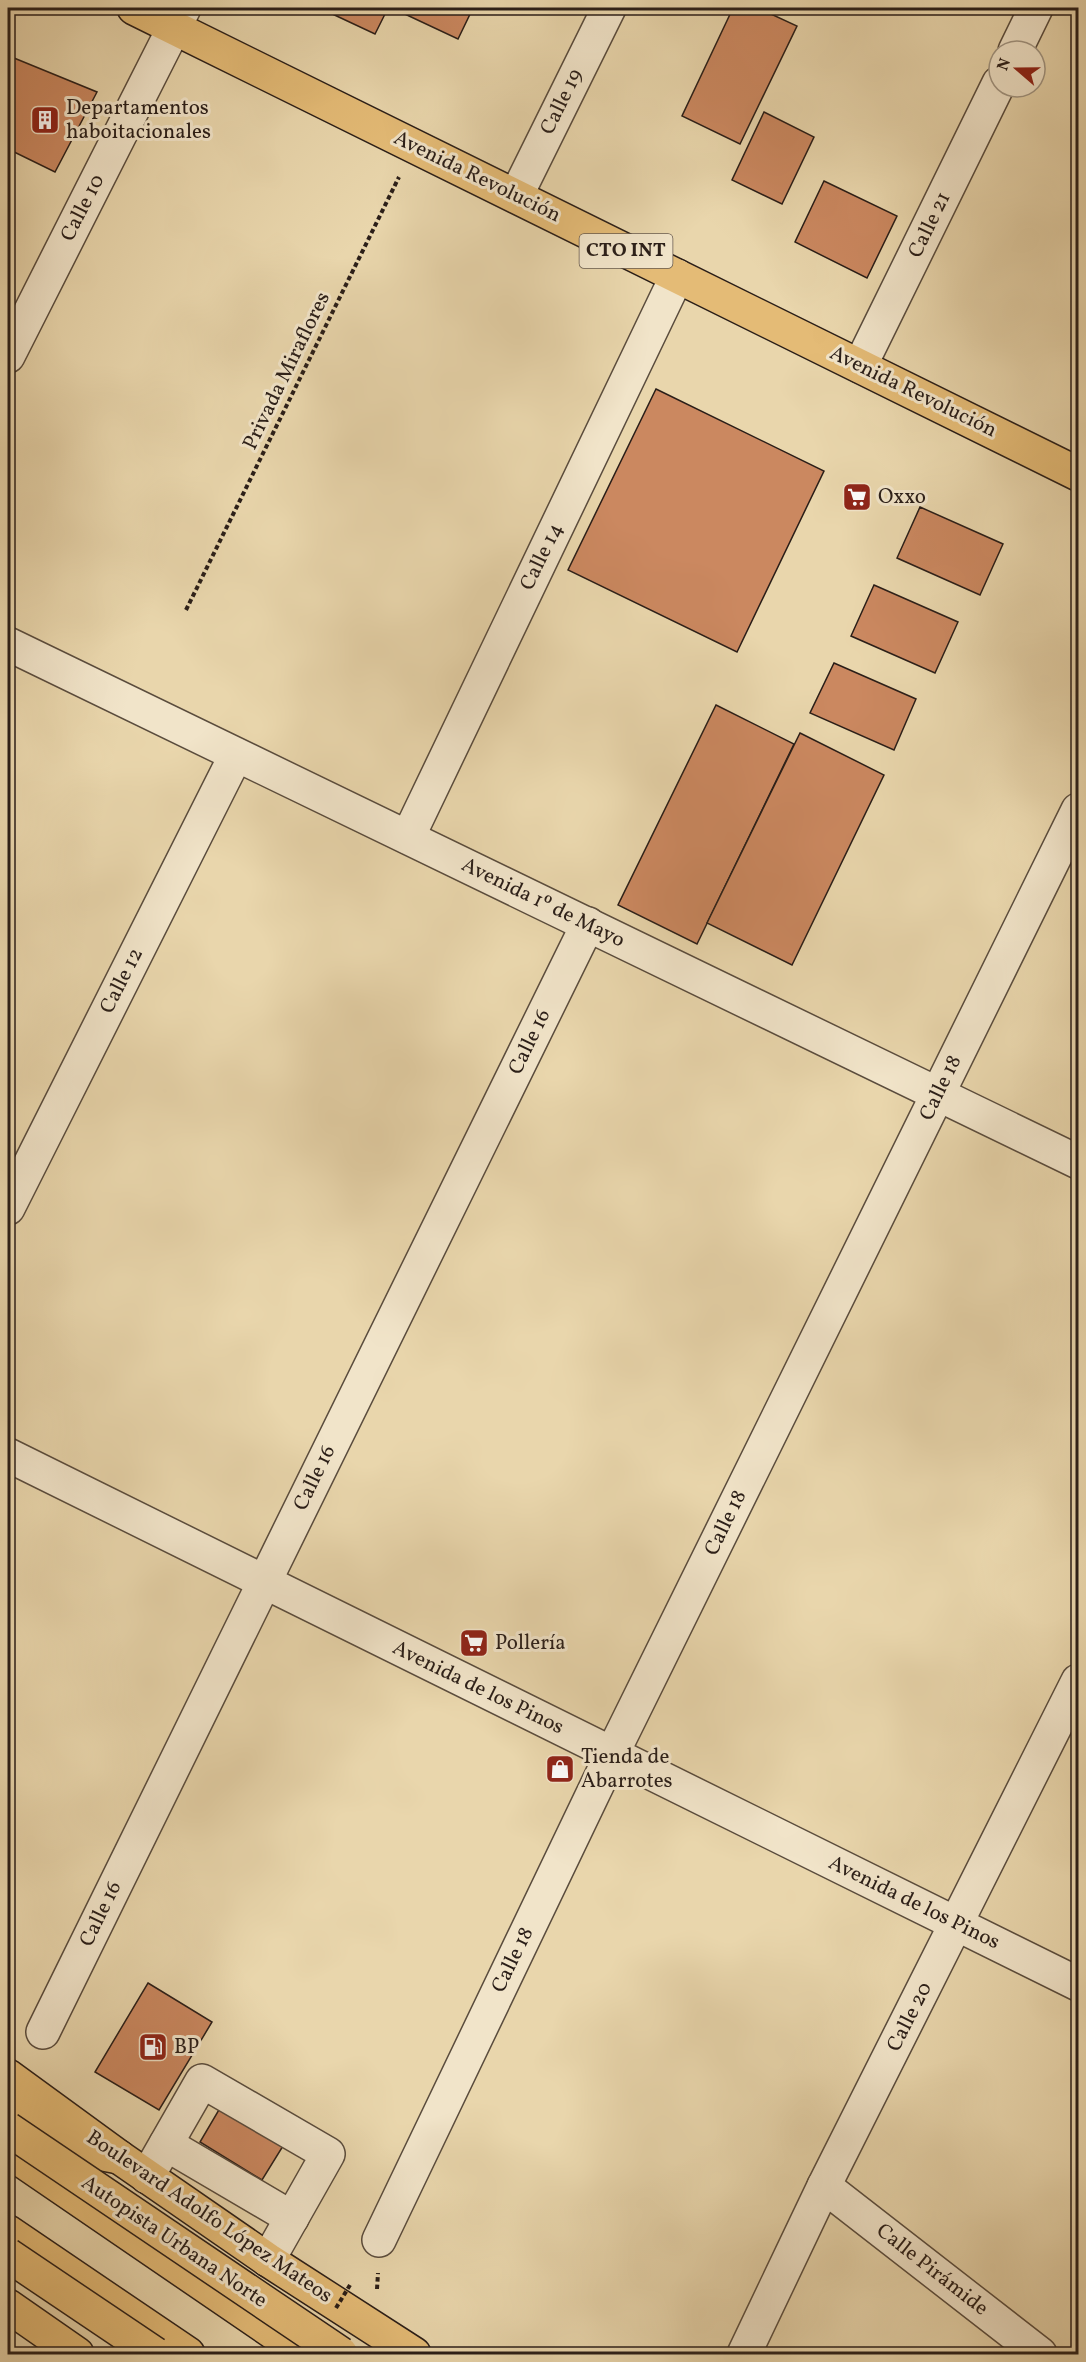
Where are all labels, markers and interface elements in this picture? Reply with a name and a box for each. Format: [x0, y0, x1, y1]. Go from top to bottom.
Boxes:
north arrow [987, 39, 1047, 99]
text: N [992, 55, 1017, 74]
street label: Calle 19 [534, 64, 590, 140]
place label: Departamentos haboitacionales [66, 94, 211, 147]
building icon: Departamentos haboitacionales [29, 104, 61, 136]
street label: Avenida Revolución [388, 124, 566, 230]
street label: Calle 10 [54, 169, 112, 247]
street label: Calle 21 [902, 187, 958, 263]
road number: CTO INT [580, 234, 672, 268]
street label: Privada Miraflores [236, 287, 338, 455]
street label: Avenida Revolución [824, 339, 1002, 445]
supermarket icon: Oxxo [841, 481, 873, 513]
place label: Oxxo [878, 483, 926, 512]
street label: Calle 14 [513, 518, 571, 596]
street label: Avenida 1º de Mayo [456, 851, 630, 955]
street label: Calle 12 [93, 943, 151, 1019]
street label: Calle 16 [502, 1004, 558, 1080]
street label: Calle 18 [913, 1050, 969, 1126]
street label: Calle 16 [287, 1440, 343, 1516]
street label: Calle 18 [698, 1485, 754, 1561]
supermarket icon: Pollería [458, 1627, 490, 1659]
place label: Pollería [495, 1629, 566, 1658]
street label: Avenida de los Pinos [387, 1634, 569, 1742]
place label: Tienda de Abarrotes [581, 1743, 673, 1796]
shop icon: Tienda de Abarrotes [544, 1753, 576, 1785]
street label: Avenida de los Pinos [823, 1849, 1005, 1957]
street label: Calle 16 [73, 1876, 129, 1952]
street label: Calle 18 [485, 1922, 541, 1998]
street label: Calle 20 [880, 1977, 940, 2057]
fuel station icon: BP [137, 2031, 169, 2063]
place label: BP [174, 2033, 199, 2062]
street label: Boulevard Adolfo López Mateos [80, 2124, 338, 2310]
street label: Autopista Urbana Norte [75, 2169, 273, 2315]
street label: Calle Pirámide [870, 2217, 994, 2323]

